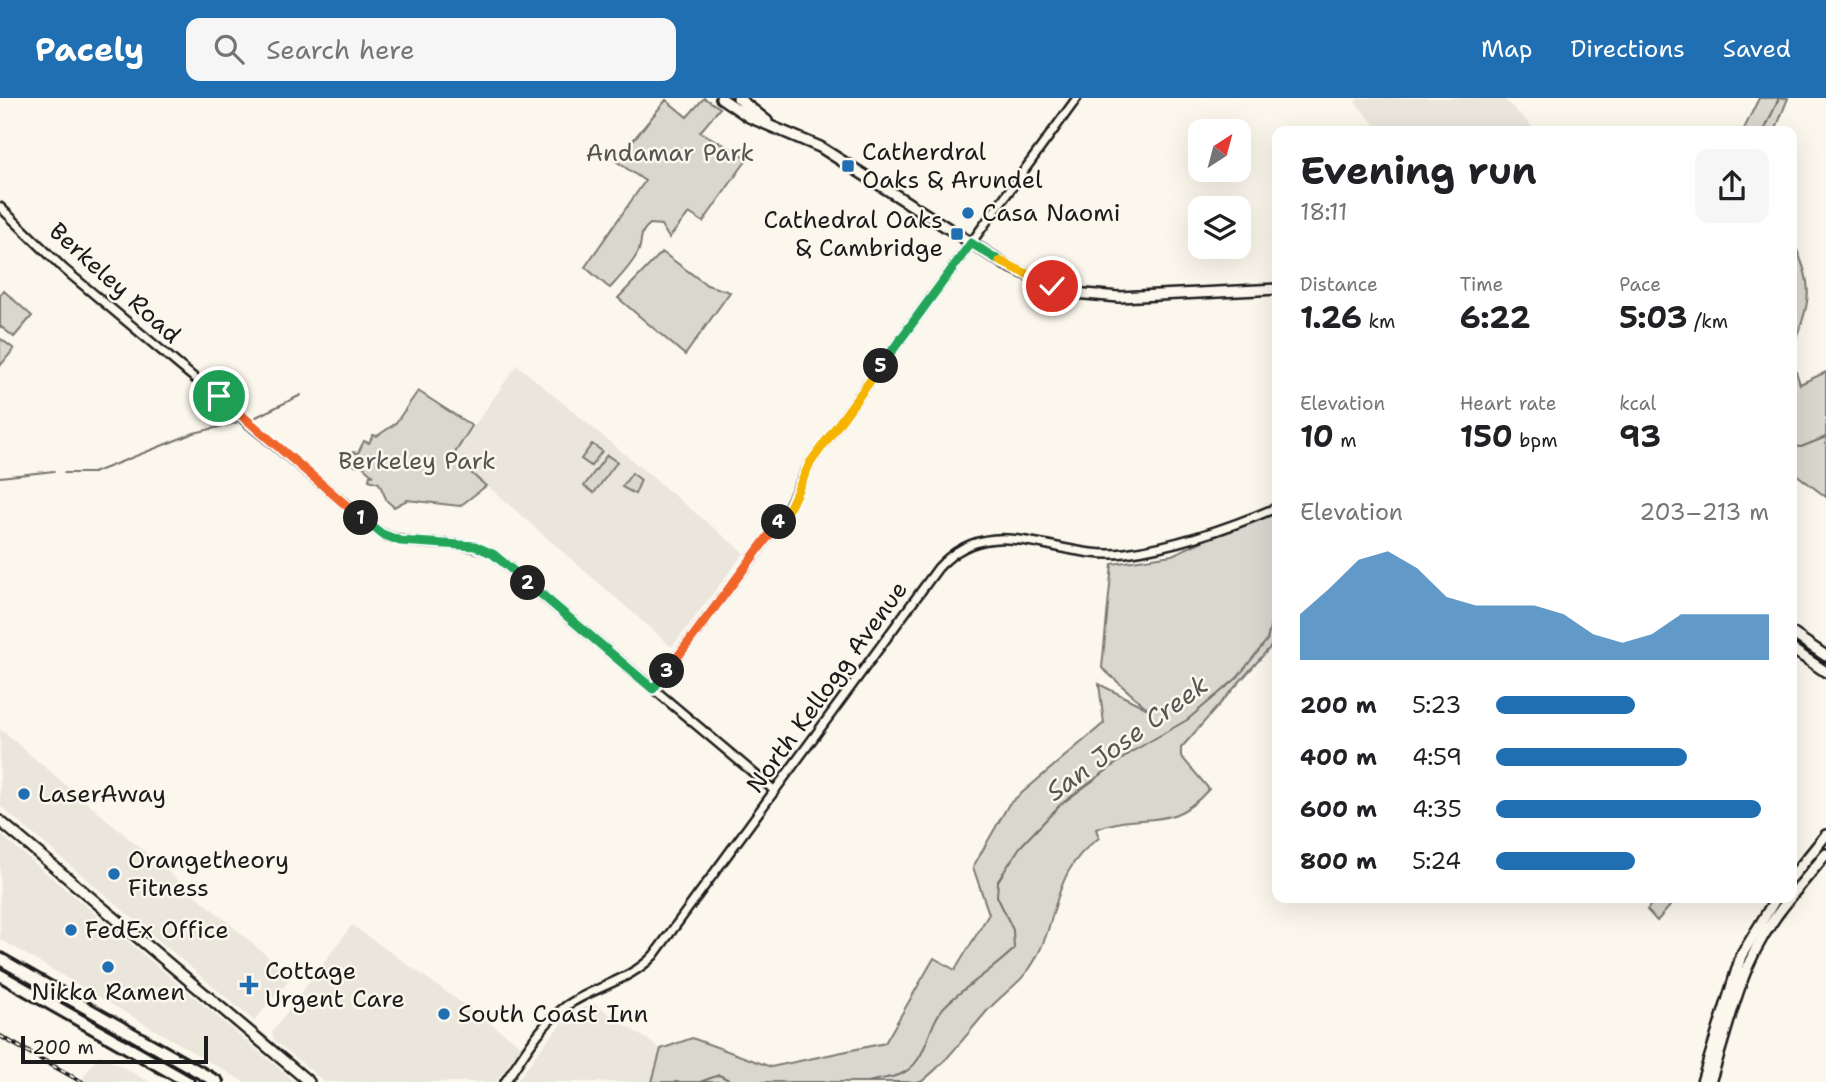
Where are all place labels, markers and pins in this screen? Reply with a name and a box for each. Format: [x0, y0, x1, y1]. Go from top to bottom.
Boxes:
place label: Catherdral Oaks & Arundel [862, 136, 1043, 196]
marker: Catherdral Oaks & Arundel [840, 158, 856, 174]
place label: Casa Naomi [982, 197, 1121, 229]
place label: Cathedral Oaks & Cambridge [763, 204, 943, 264]
marker: Casa Naomi [960, 205, 976, 221]
marker: Cathedral Oaks & Cambridge [949, 226, 965, 242]
pin [1022, 256, 1082, 316]
pin: 5 [864, 348, 898, 384]
pin [189, 366, 249, 426]
pin: 1 [344, 500, 378, 536]
pin: 4 [762, 504, 796, 540]
pin: 2 [510, 566, 546, 601]
pin: 3 [650, 654, 684, 688]
place label: LaserAway [38, 778, 166, 810]
marker: LaserAway [16, 786, 32, 802]
place label: Orangetheory Fitness [128, 844, 289, 904]
marker: Orangetheory Fitness [106, 866, 122, 882]
place label: FedEx Office [85, 914, 229, 946]
marker: FedEx Office [63, 922, 79, 938]
place label: Cottage Urgent Care [265, 955, 405, 1015]
marker: Nikka Ramen [100, 959, 116, 975]
marker: Cottage Urgent Care [239, 975, 259, 995]
place label: Nikka Ramen [31, 976, 185, 1008]
place label: South Coast Inn [458, 998, 648, 1030]
marker: South Coast Inn [436, 1006, 452, 1022]

